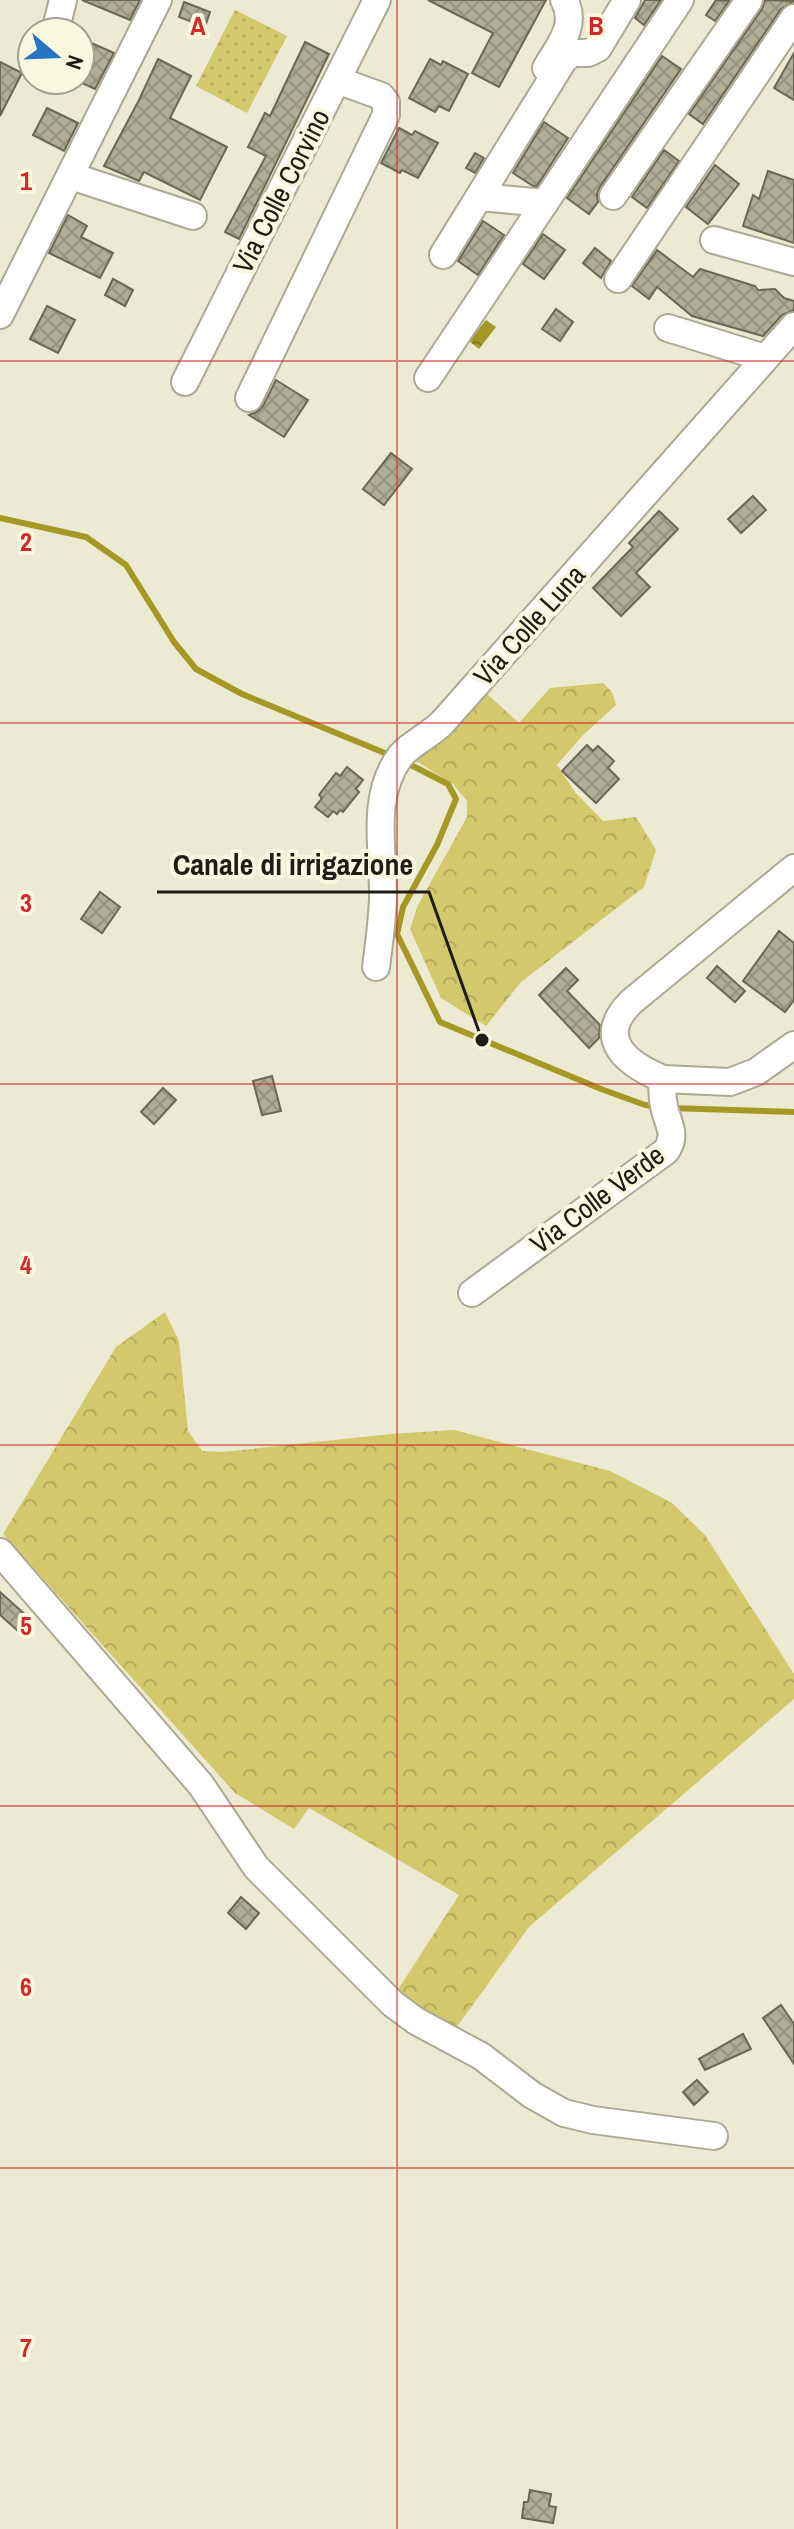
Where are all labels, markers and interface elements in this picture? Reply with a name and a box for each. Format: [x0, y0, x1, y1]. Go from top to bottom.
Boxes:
text: A [190, 8, 206, 43]
text: B [588, 8, 604, 43]
north arrow [16, 16, 96, 96]
text: N [59, 51, 91, 74]
street label: Via Colle Corvino [223, 102, 339, 280]
text: 1 [20, 163, 32, 198]
text: 2 [20, 524, 32, 559]
street label: Via Colle Luna [465, 556, 594, 694]
callout: Canale di irrigazione [157, 838, 429, 892]
text: Canale di irrigazione [173, 844, 413, 884]
text: 3 [20, 885, 32, 920]
street label: Via Colle Verde [522, 1136, 672, 1262]
text: 4 [20, 1247, 32, 1282]
text: 5 [20, 1608, 32, 1643]
text: 6 [20, 1969, 32, 2004]
text: 7 [20, 2330, 32, 2365]

